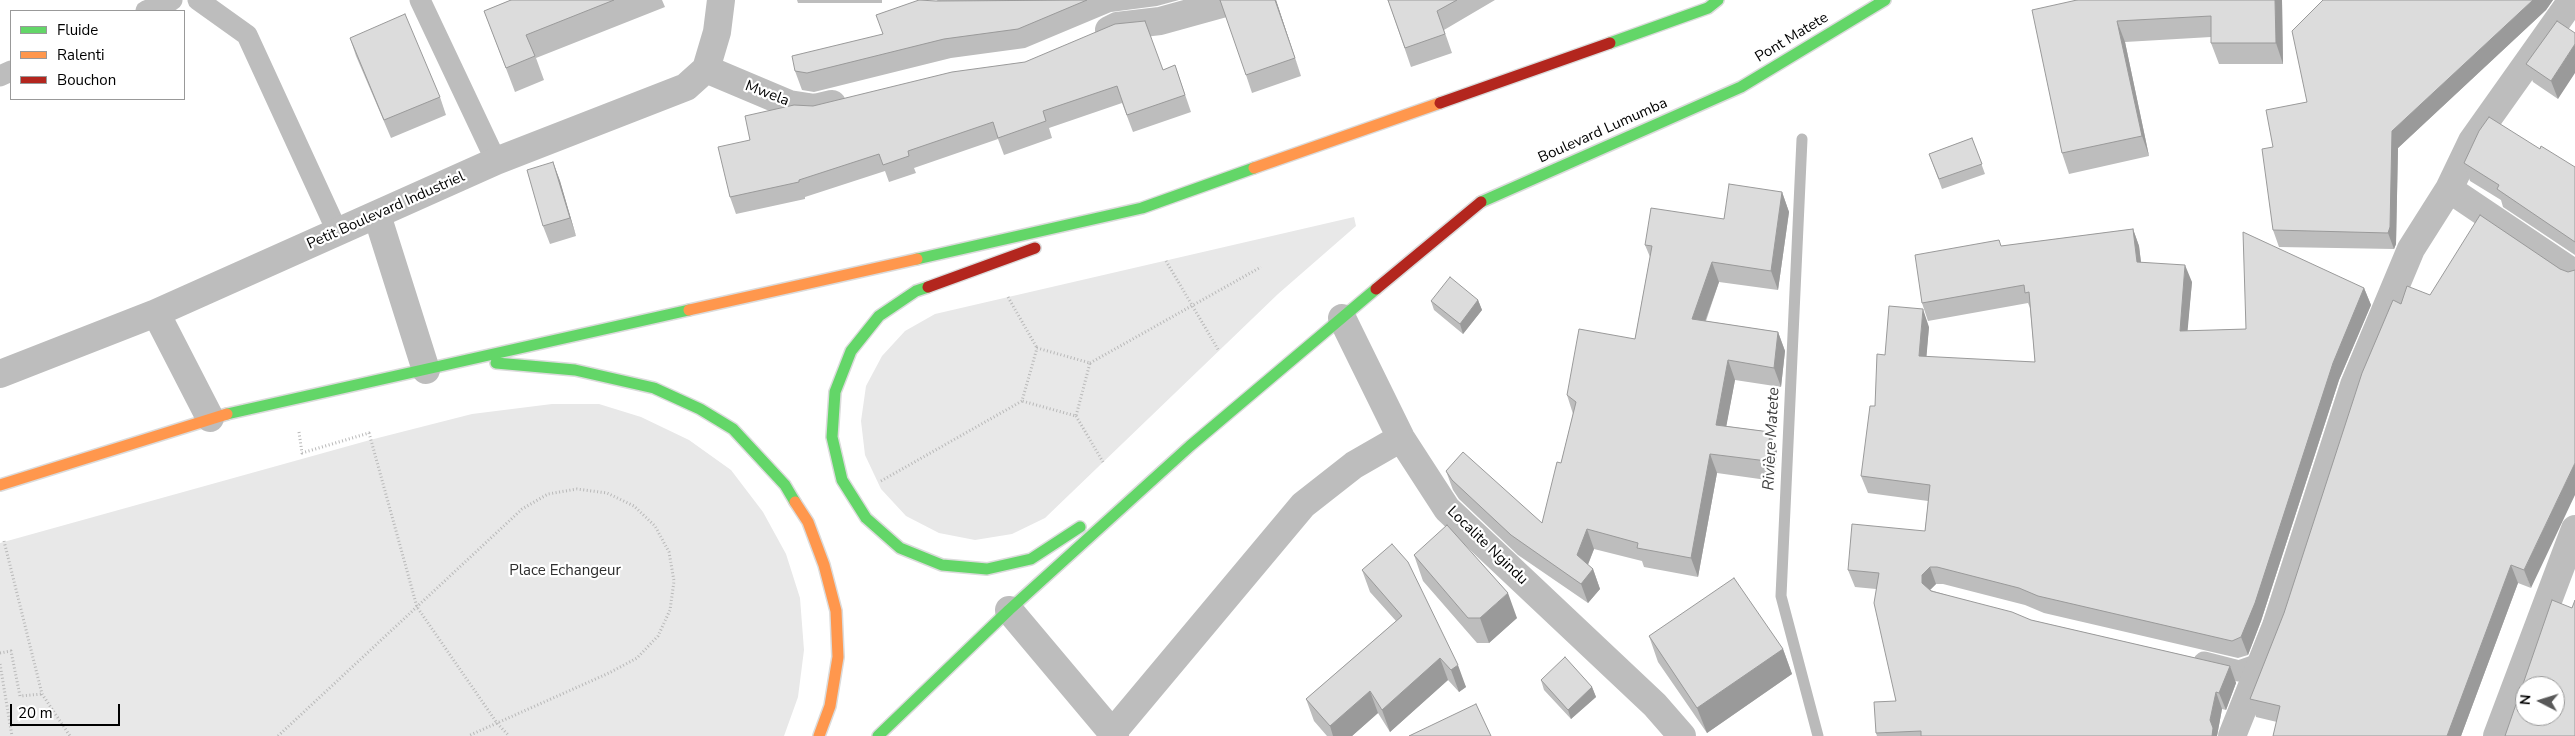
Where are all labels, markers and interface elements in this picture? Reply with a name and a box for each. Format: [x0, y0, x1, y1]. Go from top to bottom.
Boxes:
street label: Pont Matete [1752, 9, 1832, 67]
legend [10, 10, 185, 100]
text: Fluide [57, 20, 98, 40]
text: Ralenti [57, 45, 105, 65]
text: Bouchon [57, 70, 116, 90]
street label: Mwela [742, 77, 792, 111]
street label: Boulevard Lumumba [1536, 94, 1670, 168]
street label: Petit Boulevard Industriel [304, 168, 468, 254]
water label: Rivière Matete [1760, 387, 1784, 491]
street label: Localite Ngindu [1443, 503, 1531, 589]
park label: Place Echangeur [509, 562, 621, 580]
north arrow [2515, 676, 2565, 726]
scale bar [12, 694, 122, 726]
text: N [2516, 694, 2535, 706]
text: 20 m [18, 703, 53, 723]

